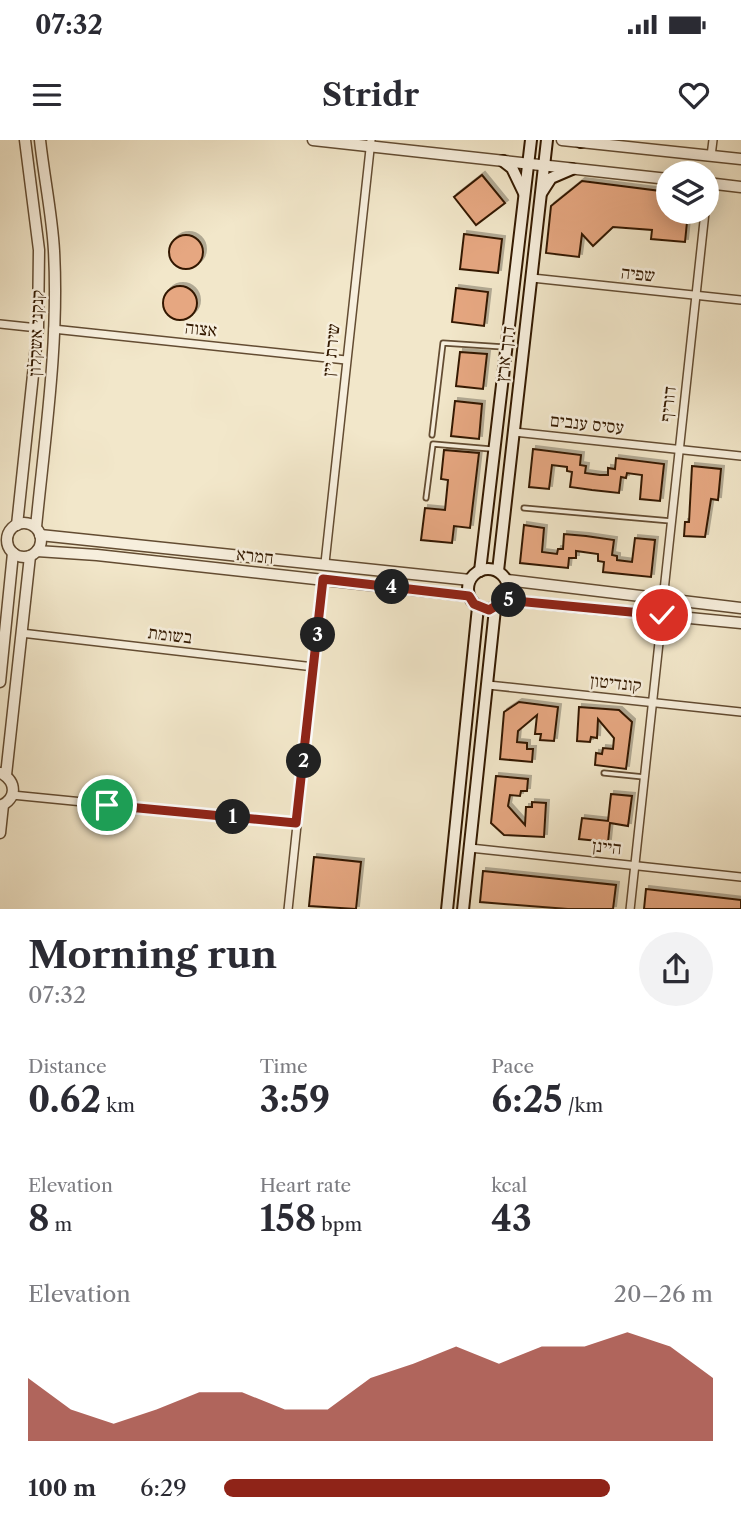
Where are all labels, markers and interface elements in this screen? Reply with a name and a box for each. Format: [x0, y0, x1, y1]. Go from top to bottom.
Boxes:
text: 07:32 [35, 9, 103, 41]
text: Stridr [322, 75, 419, 114]
icon: menu [28, 76, 66, 114]
icon: heart [675, 76, 713, 114]
map controls [656, 161, 719, 224]
button: layers [656, 161, 719, 224]
street label: שפיה [620, 261, 656, 287]
street label: קנקני אשקלון [23, 289, 49, 377]
street label: אצוה [184, 316, 218, 342]
street label: שירת יין [317, 322, 345, 378]
street label: דרך ארץ [491, 325, 519, 383]
street label: דוריף [655, 385, 681, 423]
street label: עסיס ענבים [549, 409, 625, 439]
street label: חמרא [235, 543, 275, 569]
pin: 4 [374, 570, 410, 604]
text: 4 [386, 575, 397, 598]
pin: 5 [491, 582, 526, 617]
pin [632, 585, 692, 645]
text: 5 [503, 588, 514, 611]
icon: check [643, 596, 681, 634]
pin: 3 [300, 617, 336, 652]
street label: בשומת [147, 621, 194, 649]
text: 3 [312, 623, 323, 646]
street label: קונדיטון [589, 669, 643, 697]
pin: 2 [286, 744, 322, 778]
text: 2 [298, 749, 309, 772]
pin [77, 775, 137, 835]
icon: arrive [88, 786, 126, 824]
pin: 1 [216, 800, 250, 834]
text: 1 [228, 805, 237, 828]
street label: היינן [591, 835, 623, 859]
text: Morning run [28, 931, 277, 978]
button: share [639, 932, 713, 1006]
text: 07:32 [28, 981, 86, 1009]
text: Distance [28, 1055, 107, 1078]
text: Time [260, 1055, 308, 1078]
text: Pace [491, 1055, 534, 1078]
text: 0.62 [28, 1078, 101, 1121]
text: 3:59 [260, 1078, 330, 1121]
text: 6:25 [491, 1078, 563, 1121]
text: km [101, 1094, 135, 1117]
text: /km [563, 1094, 603, 1117]
text: Elevation [28, 1174, 113, 1197]
text: Heart rate [260, 1174, 351, 1197]
text: kcal [491, 1174, 527, 1197]
text: 8 [28, 1197, 50, 1240]
text: 158 [260, 1197, 316, 1240]
text: 43 [491, 1197, 532, 1240]
text: m [50, 1213, 72, 1236]
text: bpm [316, 1213, 362, 1236]
text: Elevation [28, 1280, 131, 1308]
text: 20–26 m [614, 1280, 713, 1308]
text: 100 m [28, 1474, 96, 1502]
text: 6:29 [140, 1474, 187, 1502]

